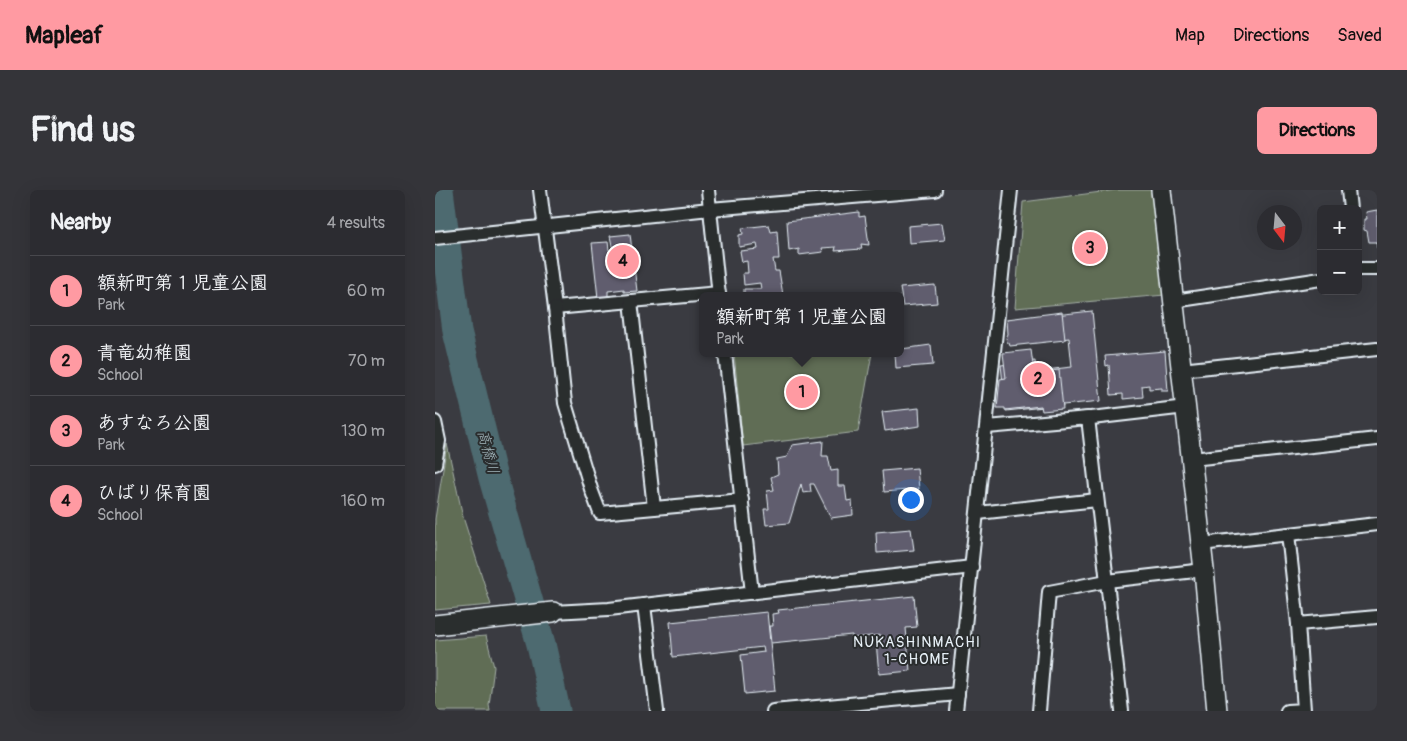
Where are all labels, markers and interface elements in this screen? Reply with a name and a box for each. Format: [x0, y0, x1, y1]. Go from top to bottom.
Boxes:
text: Mapleaf [25, 21, 103, 50]
text: Map [1175, 24, 1205, 47]
text: Directions [1233, 24, 1309, 47]
text: Saved [1337, 24, 1382, 47]
button: Directions [1257, 107, 1377, 154]
text: Find us [30, 108, 135, 152]
north arrow [1257, 205, 1302, 250]
map controls [1317, 205, 1362, 295]
button: + [1317, 205, 1362, 250]
text: Nearby [50, 209, 111, 236]
text: 4 results [327, 213, 385, 233]
pin: 3 [1074, 229, 1106, 267]
pin: 4 [607, 242, 639, 280]
button: − [1317, 250, 1362, 295]
text: 額新町第１児童公園 [97, 271, 268, 295]
text: 1 [63, 281, 69, 301]
text: 60 m [347, 281, 385, 301]
popup [699, 292, 904, 357]
text: Park [97, 295, 125, 315]
text: 額新町第１児童公園 [716, 305, 887, 329]
text: Park [716, 329, 744, 349]
text: 青竜幼稚園 [97, 341, 192, 365]
text: 2 [62, 351, 70, 371]
text: 70 m [348, 351, 385, 371]
pin: 2 [1022, 360, 1054, 398]
text: School [97, 365, 143, 385]
pin: 1 [786, 373, 818, 411]
text: あすなろ公園 [97, 411, 211, 435]
text: 3 [62, 421, 70, 441]
text: 130 m [341, 421, 385, 441]
water label: 高橋川 [473, 428, 503, 476]
text: Park [97, 435, 125, 455]
text: ひばり保育園 [97, 481, 211, 505]
your location [898, 487, 924, 513]
text: 4 [61, 491, 71, 511]
text: 160 m [341, 491, 385, 511]
text: School [97, 505, 143, 525]
district label: NUKASHINMACHI 1-CHOME [853, 633, 981, 669]

